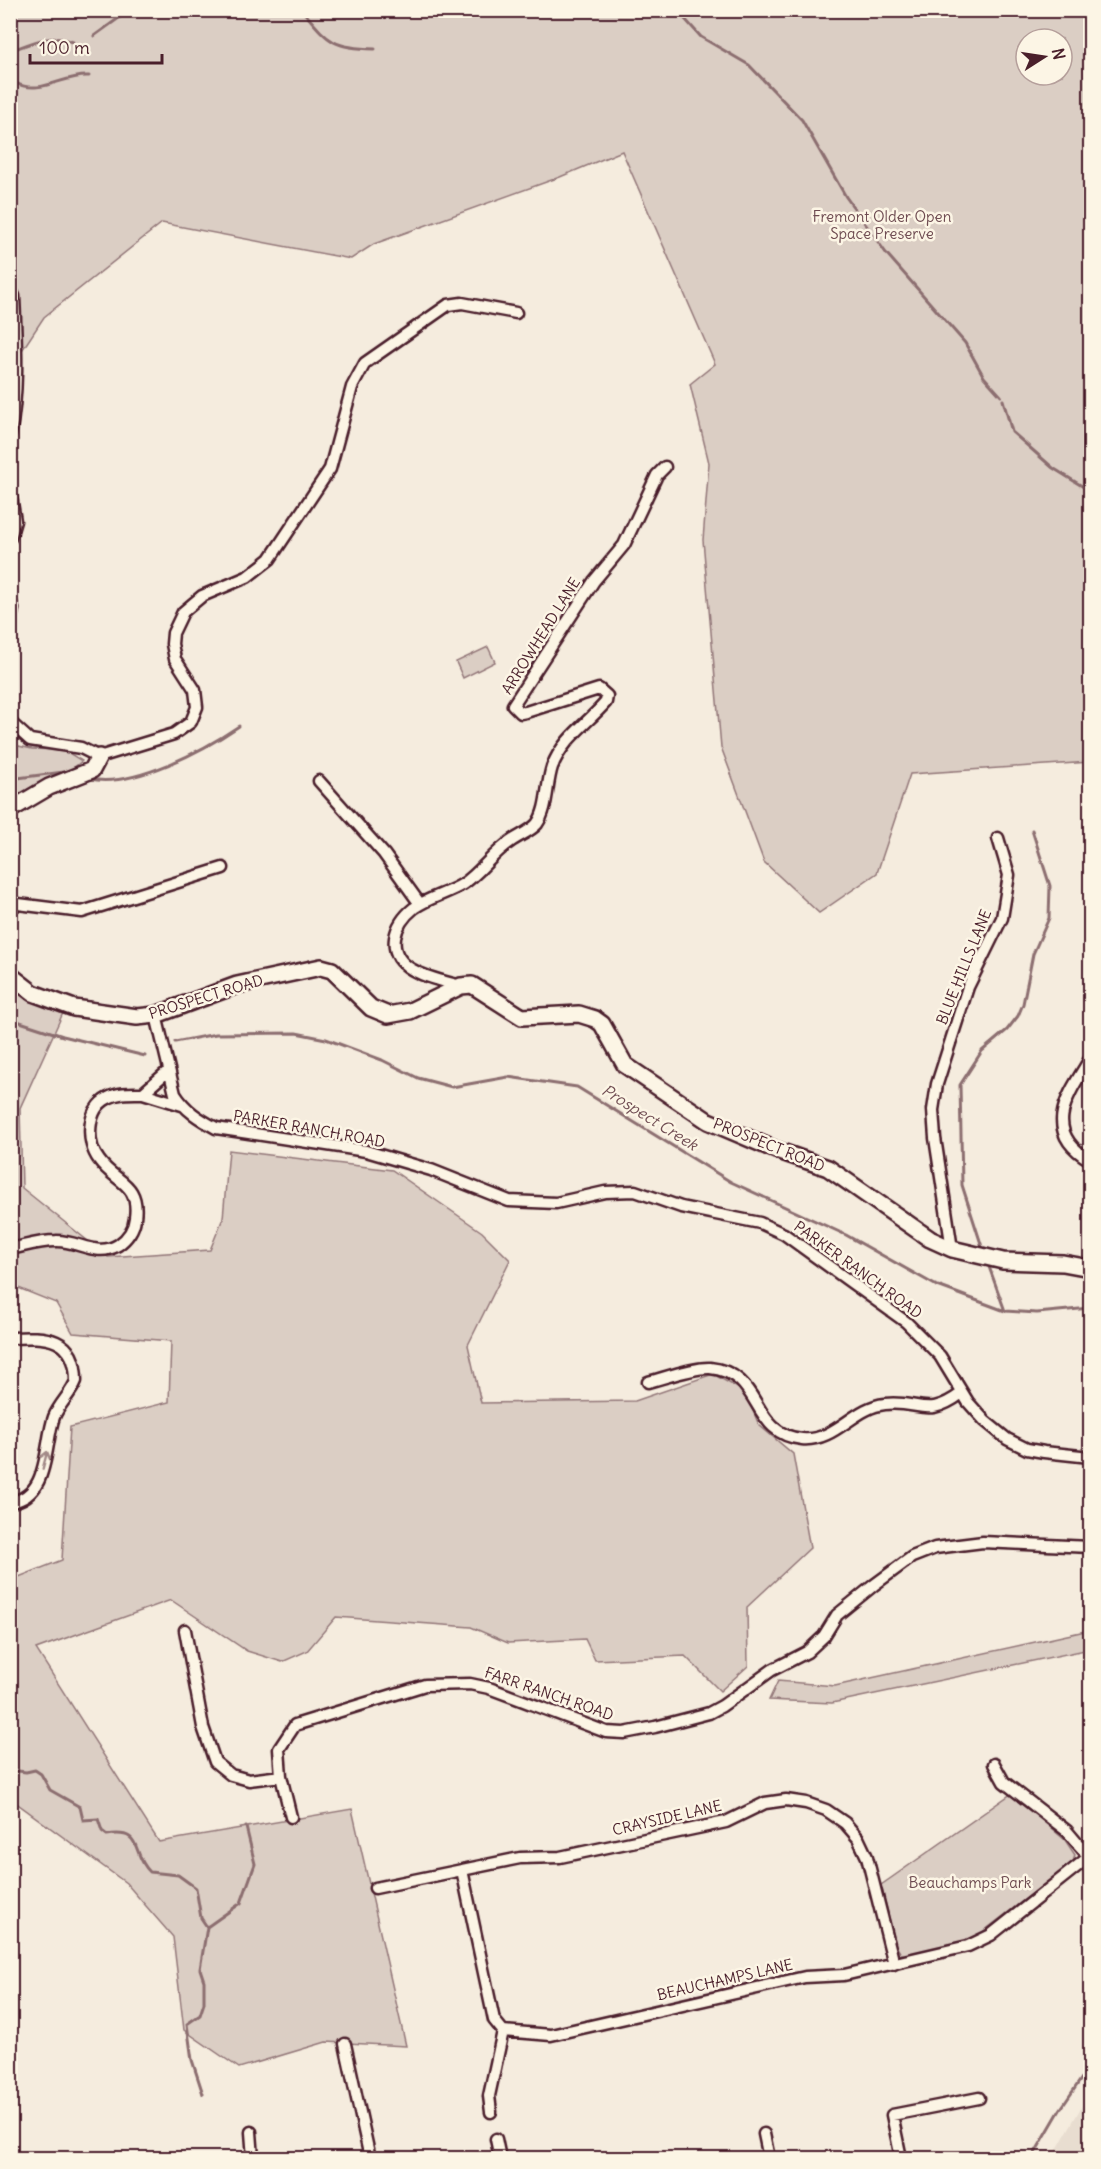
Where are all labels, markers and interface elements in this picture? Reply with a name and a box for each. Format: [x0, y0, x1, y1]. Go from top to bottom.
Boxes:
scale bar [30, 27, 162, 65]
north arrow [1014, 27, 1074, 87]
text: 100 m [39, 36, 90, 59]
text: N [1048, 46, 1070, 61]
park label: Fremont Older Open Space Preserve [813, 207, 952, 243]
street label: ARROWHEAD LANE [497, 574, 584, 698]
street label: BLUE HILLS LANE [932, 906, 995, 1027]
street label: PROSPECT ROAD [146, 970, 265, 1023]
water label: Prospect Creek [598, 1080, 703, 1155]
street label: PARKER RANCH ROAD [232, 1106, 386, 1151]
street label: PROSPECT ROAD [711, 1114, 828, 1176]
street label: PARKER RANCH ROAD [790, 1217, 926, 1322]
one-way arrow [39, 1451, 51, 1470]
street label: FARR RANCH ROAD [482, 1663, 616, 1725]
street label: CRAYSIDE LANE [610, 1796, 724, 1839]
park label: Beauchamps Park [908, 1873, 1032, 1892]
street label: BEAUCHAMPS LANE [655, 1955, 795, 2004]

